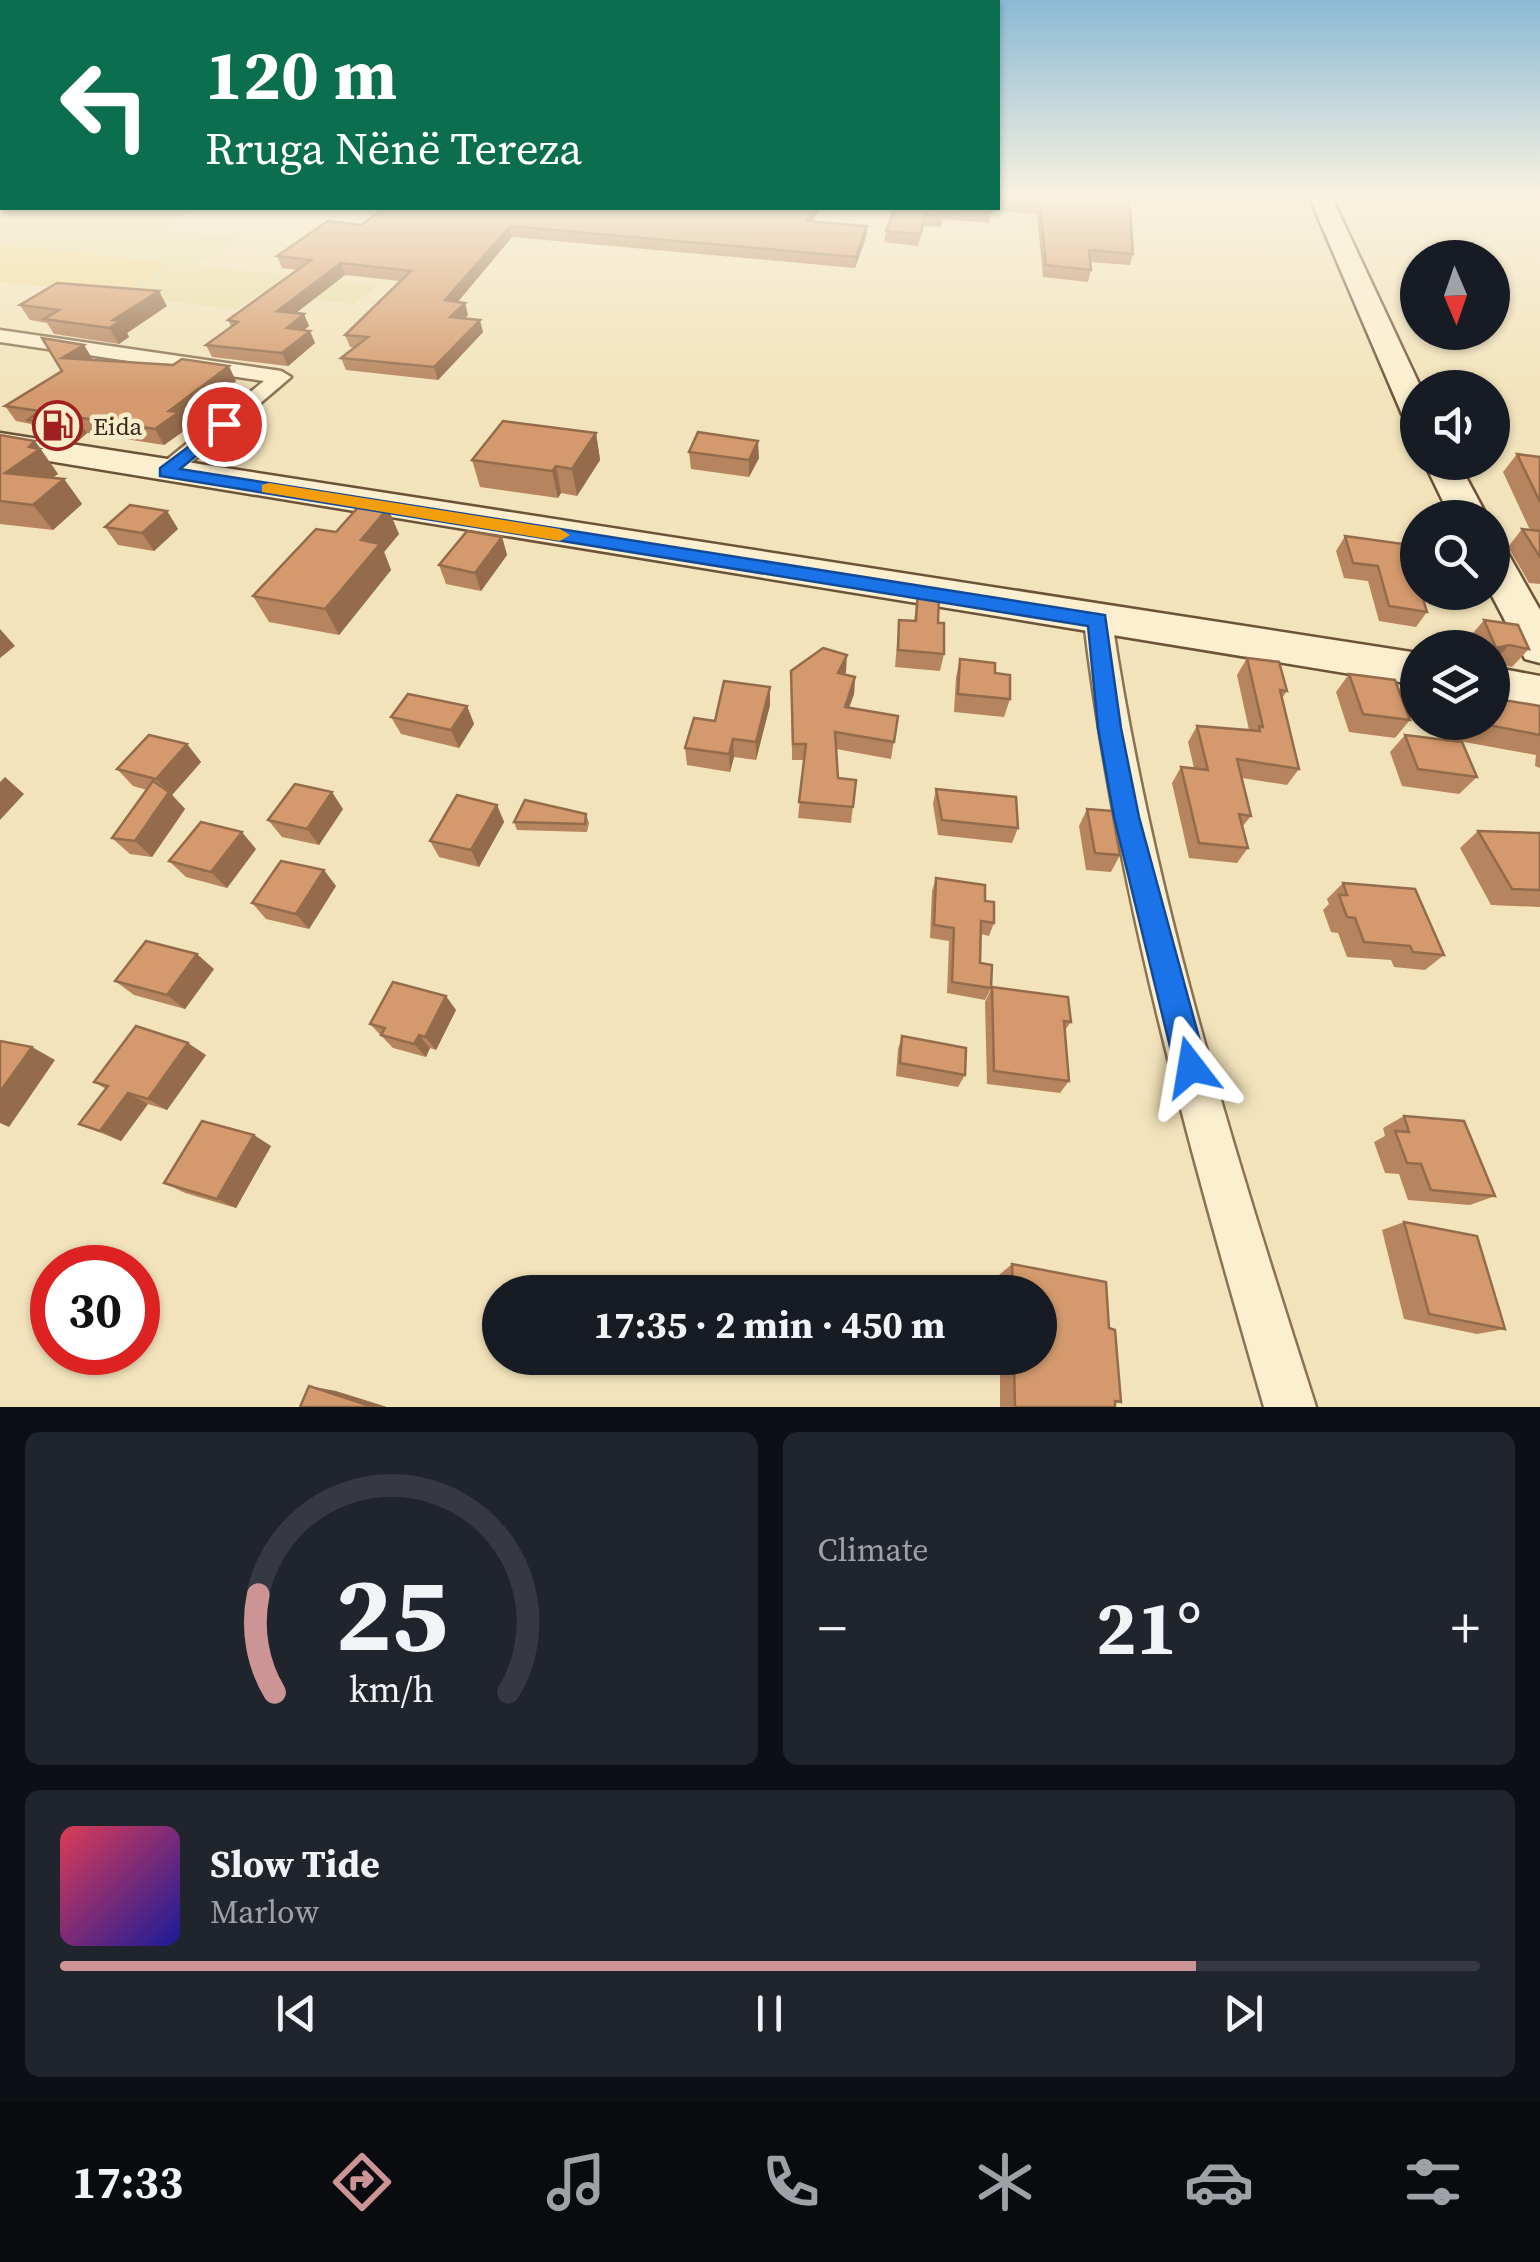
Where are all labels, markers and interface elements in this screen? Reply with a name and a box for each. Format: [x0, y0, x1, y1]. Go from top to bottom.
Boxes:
text: 120 m [205, 26, 397, 122]
icon: left [40, 40, 170, 170]
text: Rruga Nënë Tereza [205, 117, 582, 179]
north arrow [1400, 240, 1510, 350]
map controls [1400, 240, 1510, 740]
button: sound [1400, 370, 1510, 480]
pin [182, 382, 267, 467]
icon: arrive [197, 397, 252, 452]
fuel station icon: Eida [32, 400, 84, 452]
place label: Eida [93, 409, 142, 443]
button: search [1400, 500, 1510, 610]
button: layers [1400, 630, 1510, 740]
position arrow [1139, 1015, 1243, 1119]
speed limit sign: 30 [30, 1245, 160, 1375]
text: 17:35 · 2 min · 450 m [593, 1299, 946, 1351]
text: Climate [818, 1528, 929, 1572]
text: 25 [335, 1542, 448, 1685]
text: 21° [1096, 1576, 1202, 1679]
text: − [818, 1590, 847, 1665]
text: + [1451, 1590, 1480, 1665]
text: km/h [349, 1665, 434, 1714]
text: Slow Tide [210, 1838, 380, 1890]
text: Marlow [210, 1890, 319, 1934]
icon: previous [269, 1986, 324, 2041]
icon: pause [742, 1986, 797, 2041]
icon: next [1216, 1986, 1271, 2041]
icon: directions [327, 2147, 397, 2217]
icon: music [541, 2147, 611, 2217]
icon: phone [756, 2147, 826, 2217]
icon: climate [970, 2147, 1040, 2217]
icon: car [1184, 2147, 1254, 2217]
icon: filters [1398, 2147, 1468, 2217]
text: 17:33 [72, 2151, 183, 2213]

